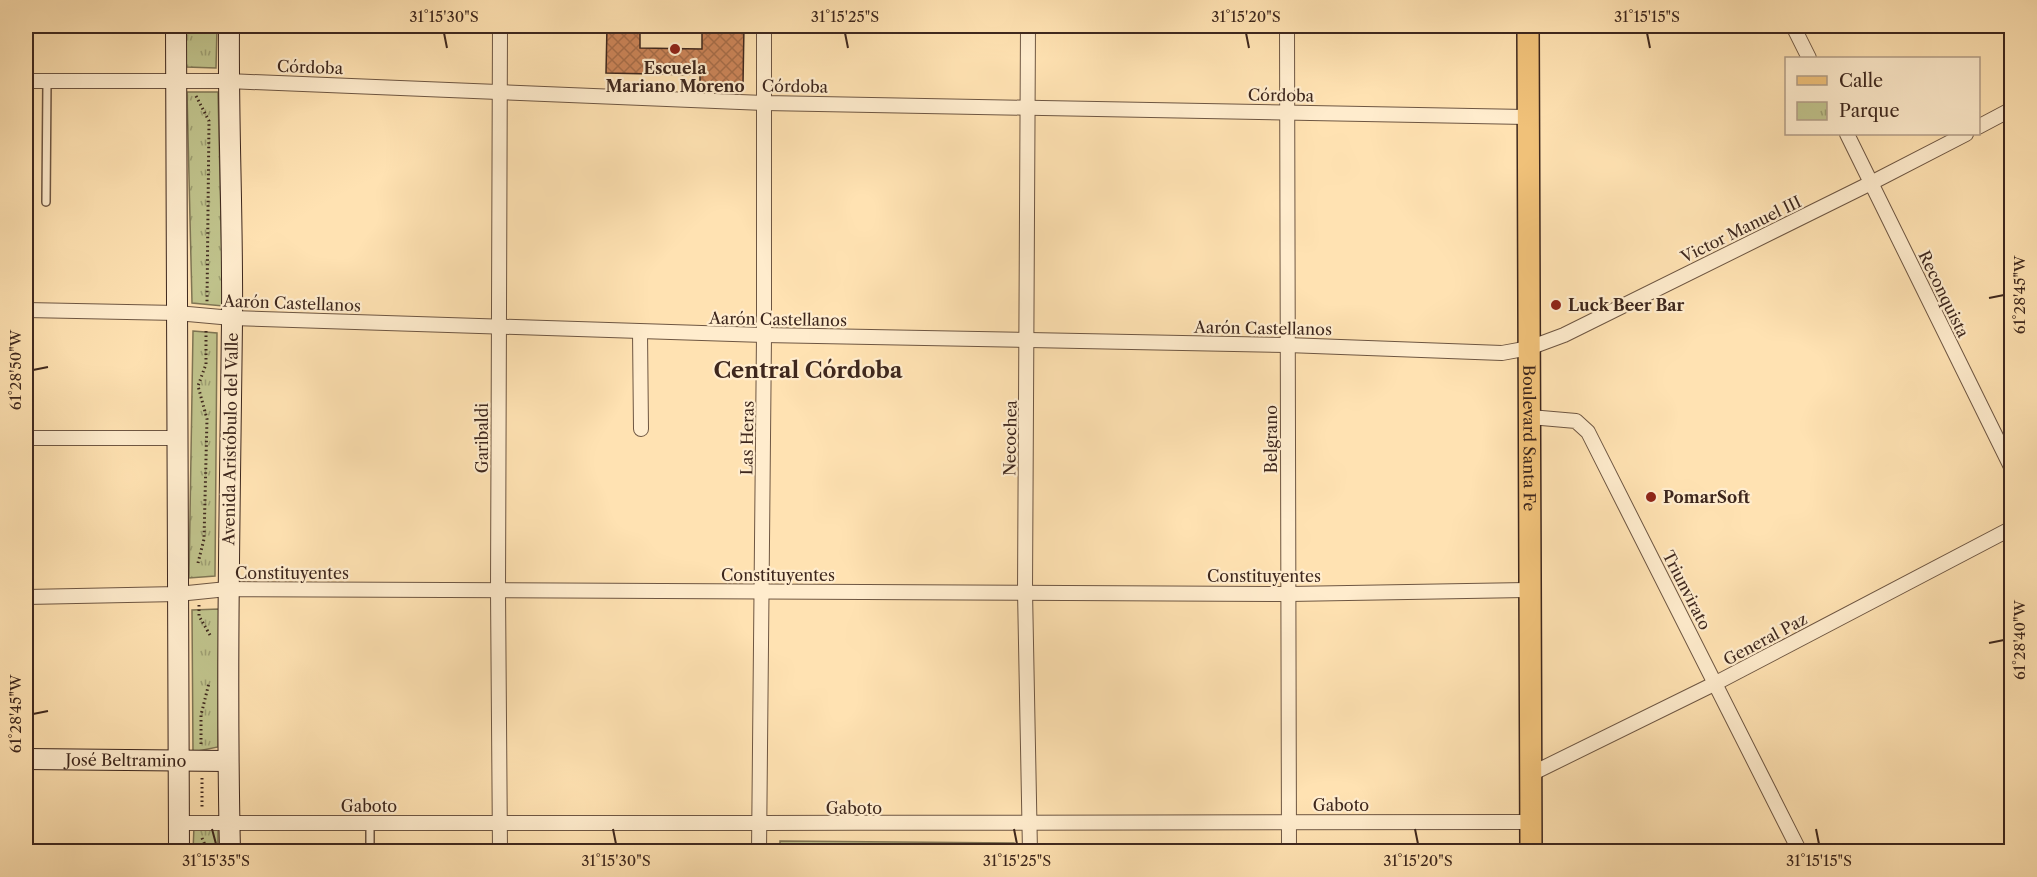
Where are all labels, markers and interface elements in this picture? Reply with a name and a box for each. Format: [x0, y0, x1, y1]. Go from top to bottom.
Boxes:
text: 31°15'30"S [409, 7, 479, 26]
text: 31°15'25"S [811, 7, 879, 26]
text: 31°15'20"S [1211, 7, 1281, 26]
text: 31°15'15"S [1614, 7, 1680, 26]
marker: Escuela Mariano Moreno [668, 42, 682, 56]
street label: Córdoba [277, 56, 344, 78]
legend [1785, 57, 1980, 135]
place label: Escuela Mariano Moreno [605, 58, 745, 96]
text: Calle [1839, 70, 1883, 92]
street label: Córdoba [762, 75, 829, 97]
street label: Córdoba [1248, 84, 1315, 106]
text: Parque [1839, 100, 1900, 122]
street label: Victor Manuel III [1677, 191, 1804, 267]
street label: Reconquista [1914, 247, 1974, 341]
text: 61°28'45"W [2010, 255, 2029, 334]
street label: Aarón Castellanos [222, 291, 361, 315]
place label: Luck Beer Bar [1568, 295, 1685, 315]
marker: Luck Beer Bar [1549, 298, 1563, 312]
street label: Aarón Castellanos [708, 308, 847, 330]
street label: Aarón Castellanos [1193, 317, 1332, 339]
text: 61°28'50"W [6, 329, 25, 410]
street label: Avenida Aristóbulo del Valle [218, 332, 242, 547]
district label: Central Córdoba [713, 357, 903, 384]
street label: Boulevard Santa Fe [1519, 365, 1540, 511]
street label: Necochea [999, 399, 1021, 476]
street label: Las Heras [736, 401, 758, 475]
street label: Garibaldi [472, 403, 492, 473]
street label: Belgrano [1261, 405, 1281, 473]
place label: PomarSoft [1663, 487, 1750, 507]
marker: PomarSoft [1644, 490, 1658, 504]
street label: Triunvirato [1659, 547, 1716, 633]
street label: Constituyentes [235, 563, 349, 583]
street label: Constituyentes [721, 565, 835, 585]
street label: Constituyentes [1207, 566, 1321, 586]
text: 61°28'40"W [2010, 599, 2029, 680]
street label: General Paz [1720, 609, 1810, 669]
text: 61°28'45"W [6, 674, 25, 753]
street label: José Beltramino [62, 749, 187, 771]
street label: Gaboto [1313, 795, 1369, 815]
street label: Gaboto [341, 796, 397, 816]
street label: Gaboto [826, 798, 882, 818]
text: 31°15'35"S [182, 851, 250, 870]
text: 31°15'30"S [581, 851, 651, 870]
text: 31°15'25"S [983, 851, 1051, 870]
text: 31°15'20"S [1383, 851, 1453, 870]
text: 31°15'15"S [1786, 851, 1852, 870]

